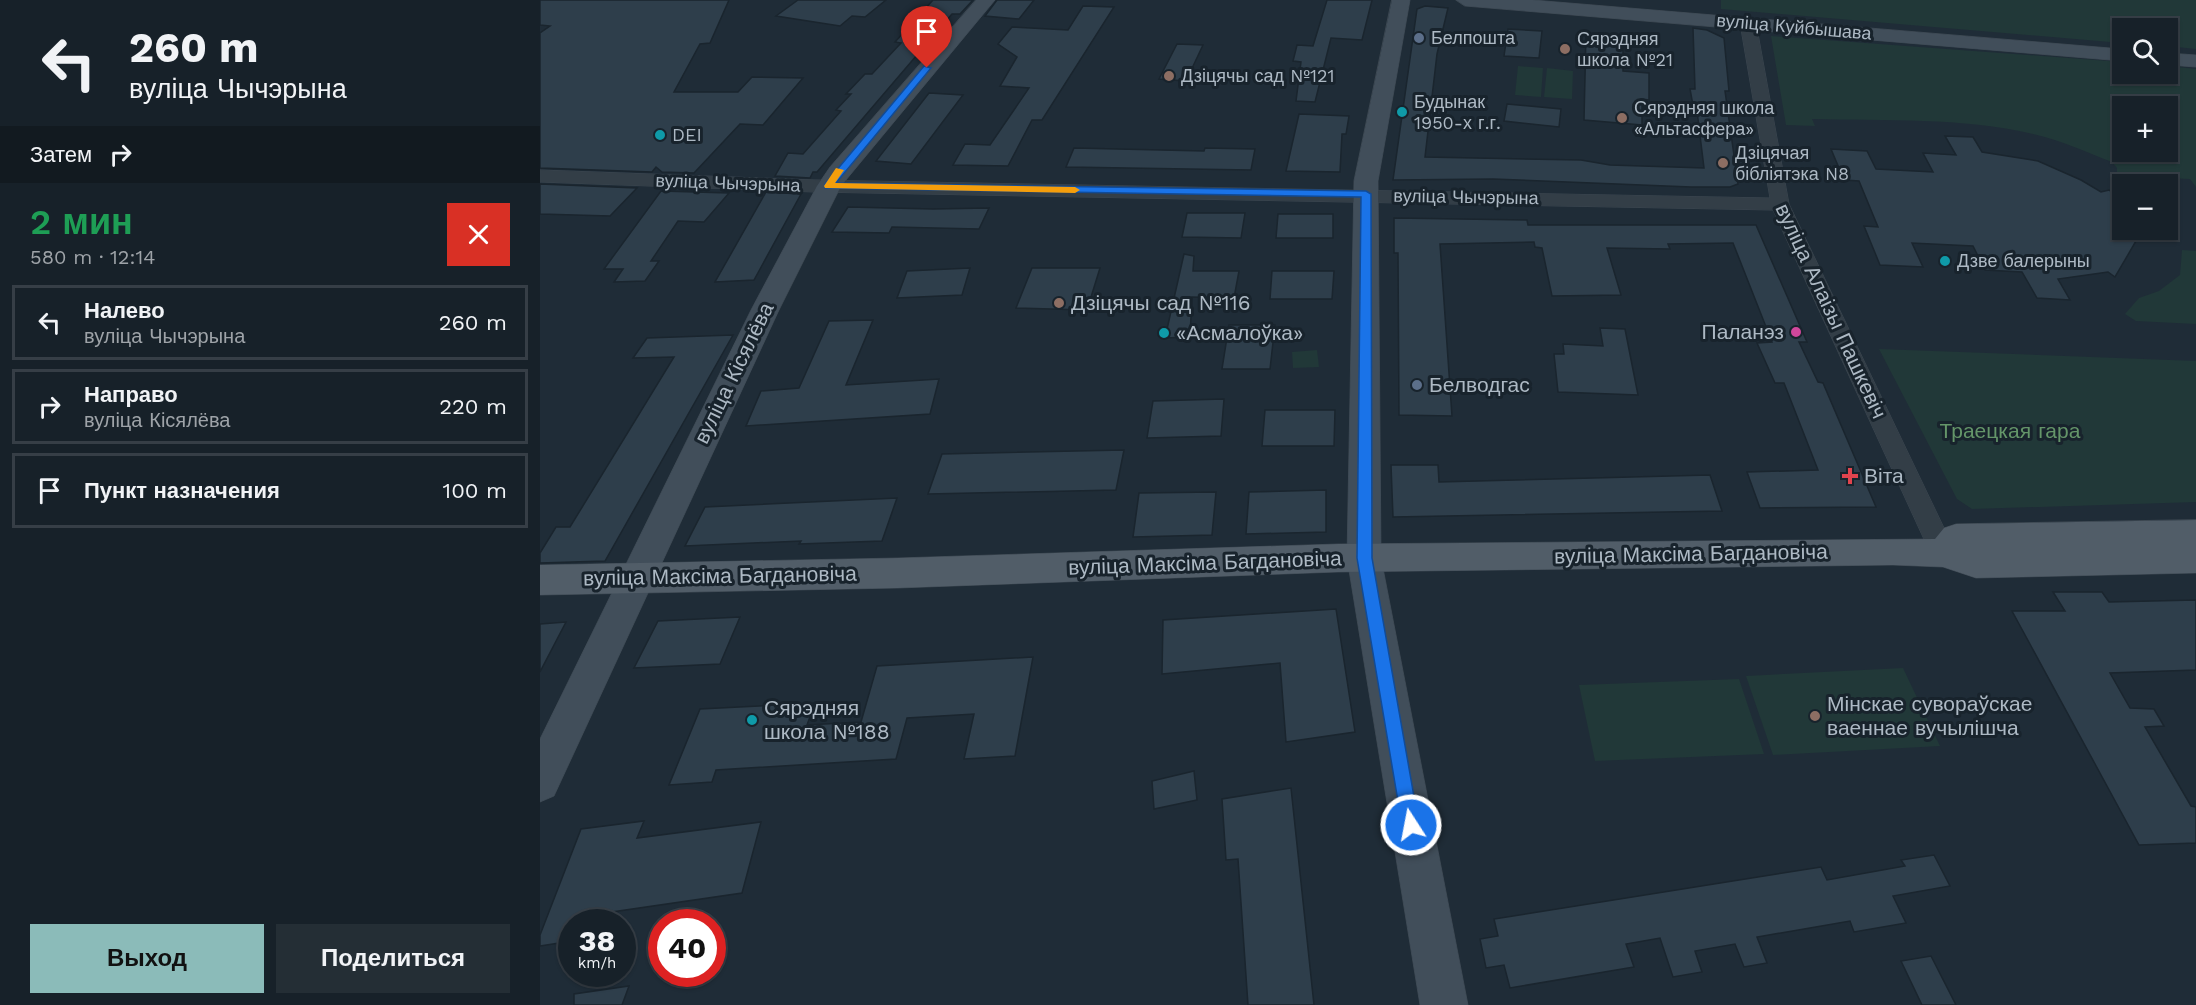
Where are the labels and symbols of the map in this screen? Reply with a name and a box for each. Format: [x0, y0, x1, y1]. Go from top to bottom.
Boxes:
pin [901, 6, 952, 68]
street label: вуліца Куйбышава [1716, 9, 1873, 44]
place label: Белпошта [1431, 27, 1516, 48]
place label: Сярэдняя школа №21 [1577, 28, 1673, 70]
marker: Белпошта [1412, 31, 1426, 45]
marker: Сярэдняя школа №21 [1558, 42, 1572, 56]
place label: Дзіцячы сад №121 [1181, 65, 1334, 86]
marker: Дзіцячы сад №121 [1162, 69, 1176, 83]
place label: Будынак 1950-х г.г. [1414, 91, 1501, 133]
place label: Сярэдняя школа «Альтасфера» [1634, 97, 1775, 139]
marker: Будынак 1950-х г.г. [1395, 105, 1409, 119]
marker: Сярэдняя школа «Альтасфера» [1615, 111, 1629, 125]
place label: DEI [672, 124, 702, 145]
marker: DEI [653, 128, 667, 142]
place label: Дзіцячая бібліятэка N8 [1735, 142, 1849, 184]
marker: Дзіцячая бібліятэка N8 [1716, 156, 1730, 170]
street label: вуліца Чычэрына [655, 169, 802, 196]
street label: вуліца Чычэрына [1393, 185, 1540, 208]
street label: вуліца Алаізы Пашкевіч [1771, 199, 1892, 422]
place label: Дзве балерыны [1957, 250, 2090, 271]
marker: Дзве балерыны [1938, 254, 1952, 268]
place label: Дзіцячы сад №116 [1071, 290, 1251, 315]
marker: Дзіцячы сад №116 [1052, 296, 1066, 310]
street label: вуліца Кісялёва [689, 298, 779, 447]
place label: Паланэз [1702, 319, 1784, 344]
place label: «Асмалоўка» [1176, 320, 1303, 345]
marker: Паланэз [1789, 325, 1803, 339]
marker: «Асмалоўка» [1157, 326, 1171, 340]
place label: Белводгас [1429, 372, 1530, 397]
marker: Белводгас [1410, 378, 1424, 392]
park label: Траецкая гара [1940, 418, 2081, 443]
place label: Віта [1864, 463, 1904, 488]
marker: Віта [1841, 467, 1859, 485]
street label: вуліца Максіма Багдановіча [1554, 539, 1828, 568]
street label: вуліца Максіма Багдановіча [1068, 545, 1342, 580]
street label: вуліца Максіма Багдановіча [583, 561, 857, 590]
place label: Мінскае сувораўскае ваеннае вучылішча [1827, 691, 2032, 740]
place label: Сярэдняя школа №188 [764, 695, 890, 744]
marker: Мінскае сувораўскае ваеннае вучылішча [1808, 709, 1822, 723]
marker: Сярэдняя школа №188 [745, 713, 759, 727]
position arrow [1379, 793, 1443, 857]
speed limit sign: 40 [648, 909, 726, 987]

